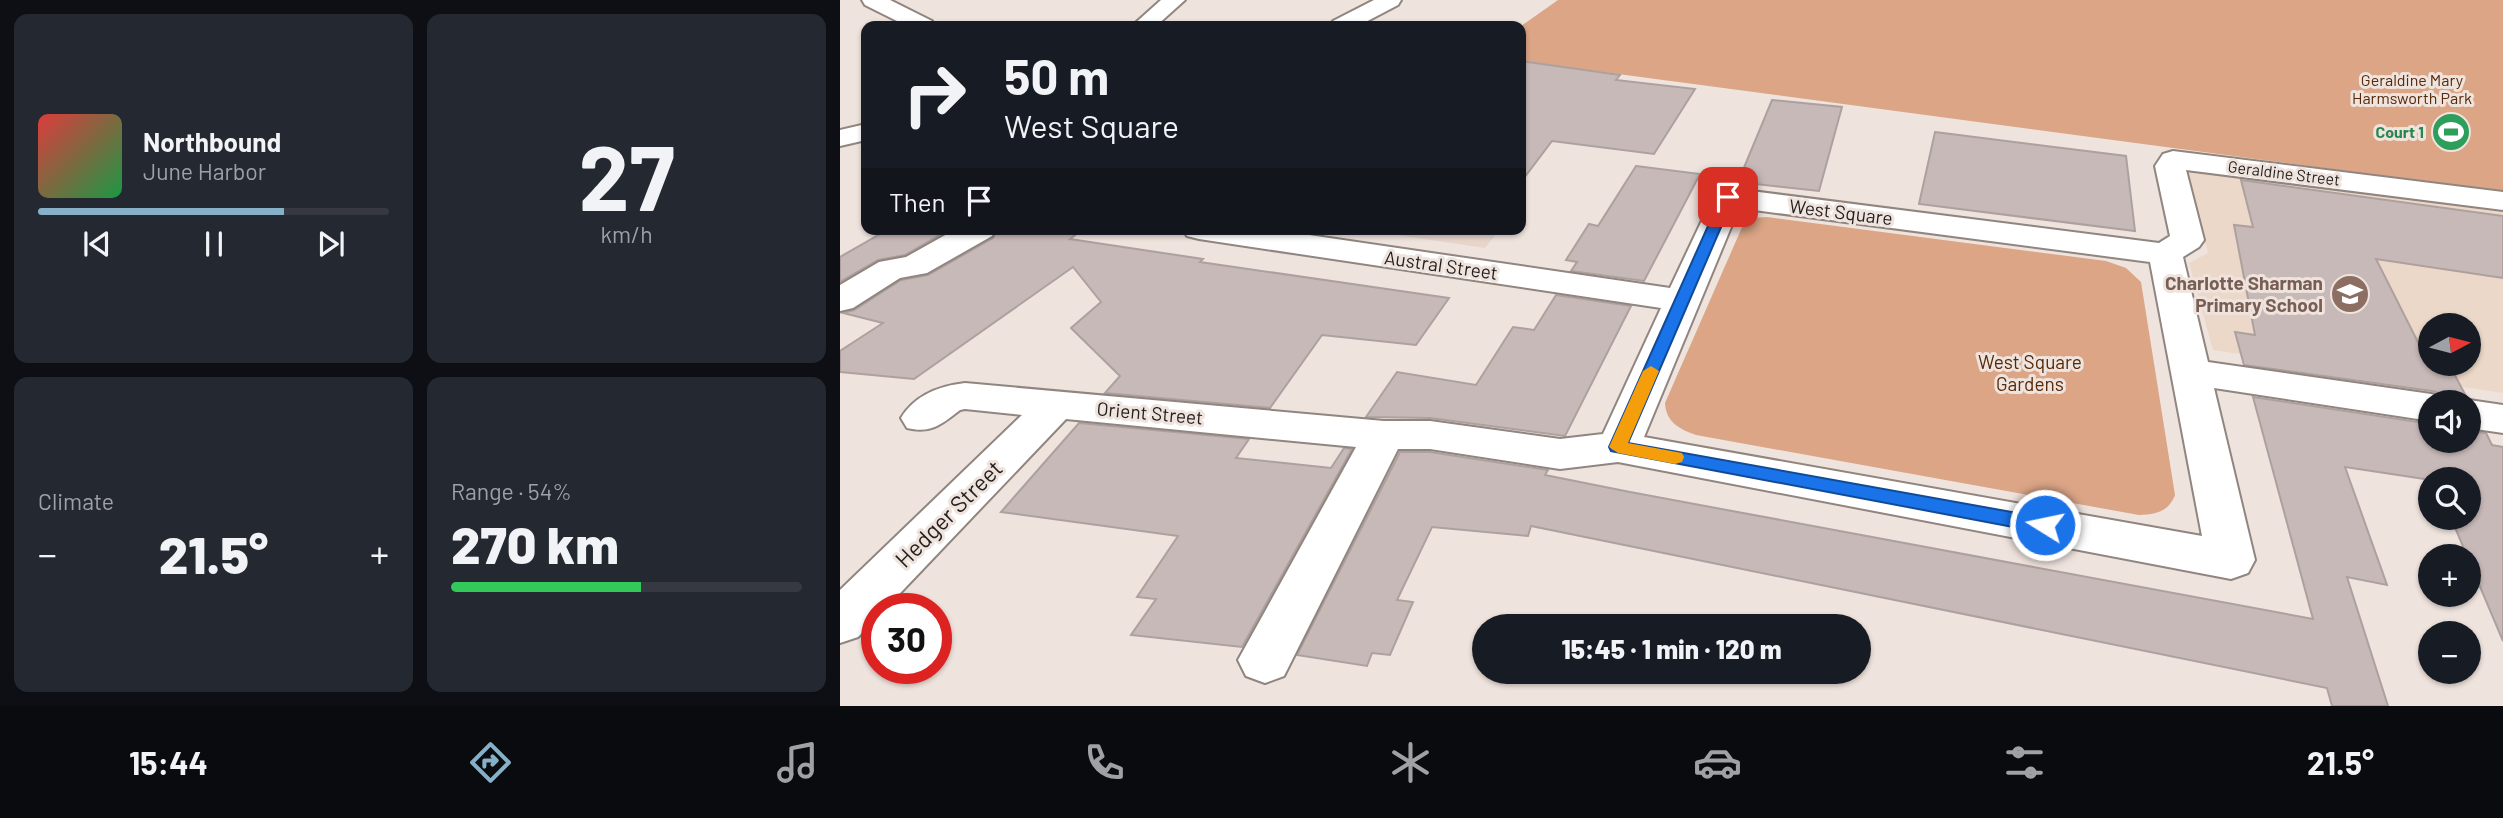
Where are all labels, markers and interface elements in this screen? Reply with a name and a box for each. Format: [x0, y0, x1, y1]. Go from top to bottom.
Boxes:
text: 50 m [1004, 46, 1109, 105]
icon: right [889, 49, 980, 140]
park label: Geraldine Mary Harmsworth Park [2352, 70, 2472, 107]
text: West Square [1004, 106, 1179, 144]
sports icon: Court 1 [2430, 111, 2472, 153]
text: 27 [578, 120, 675, 229]
place label: Court 1 [2375, 122, 2424, 141]
text: Northbound [143, 126, 281, 157]
street label: Geraldine Street [2227, 156, 2341, 189]
text: June Harbor [143, 157, 266, 185]
pin [1698, 167, 1758, 227]
icon: arrive [1709, 178, 1747, 216]
icon: arrive [960, 182, 998, 220]
text: Then [889, 186, 946, 217]
street label: West Square [1788, 194, 1894, 229]
text: km/h [600, 220, 653, 248]
icon: previous [78, 225, 116, 263]
icon: pause [195, 225, 233, 263]
icon: next [312, 225, 350, 263]
street label: Austral Street [1383, 245, 1499, 284]
place label: Charlotte Sharman Primary School [2165, 271, 2323, 316]
school or university icon: Charlotte Sharman Primary School [2329, 273, 2371, 315]
north arrow [2418, 313, 2482, 376]
map controls [2418, 313, 2481, 684]
park label: West Square Gardens [1978, 350, 2082, 395]
button: sound [2418, 390, 2481, 453]
street label: Orient Street [1096, 396, 1204, 429]
street label: Hedger Street [889, 454, 1008, 573]
button: search [2418, 467, 2481, 530]
text: Range · 54% [451, 477, 572, 505]
text: Climate [38, 487, 114, 515]
position arrow [2008, 488, 2082, 562]
text: 270 km [451, 512, 619, 574]
text: 21.5° [159, 522, 268, 584]
text: − [38, 530, 57, 576]
text: + [370, 530, 389, 576]
button: + [2418, 544, 2481, 607]
speed limit sign: 30 [861, 593, 952, 684]
button: − [2418, 621, 2481, 684]
text: 15:45 · 1 min · 120 m [1561, 633, 1782, 664]
icon: directions [466, 738, 515, 787]
icon: music [773, 738, 822, 787]
icon: phone [1080, 738, 1129, 787]
icon: climate [1386, 738, 1435, 787]
icon: car [1693, 738, 1742, 787]
icon: filters [2000, 738, 2049, 787]
text: 15:44 [129, 743, 208, 781]
text: 21.5° [2307, 743, 2374, 781]

